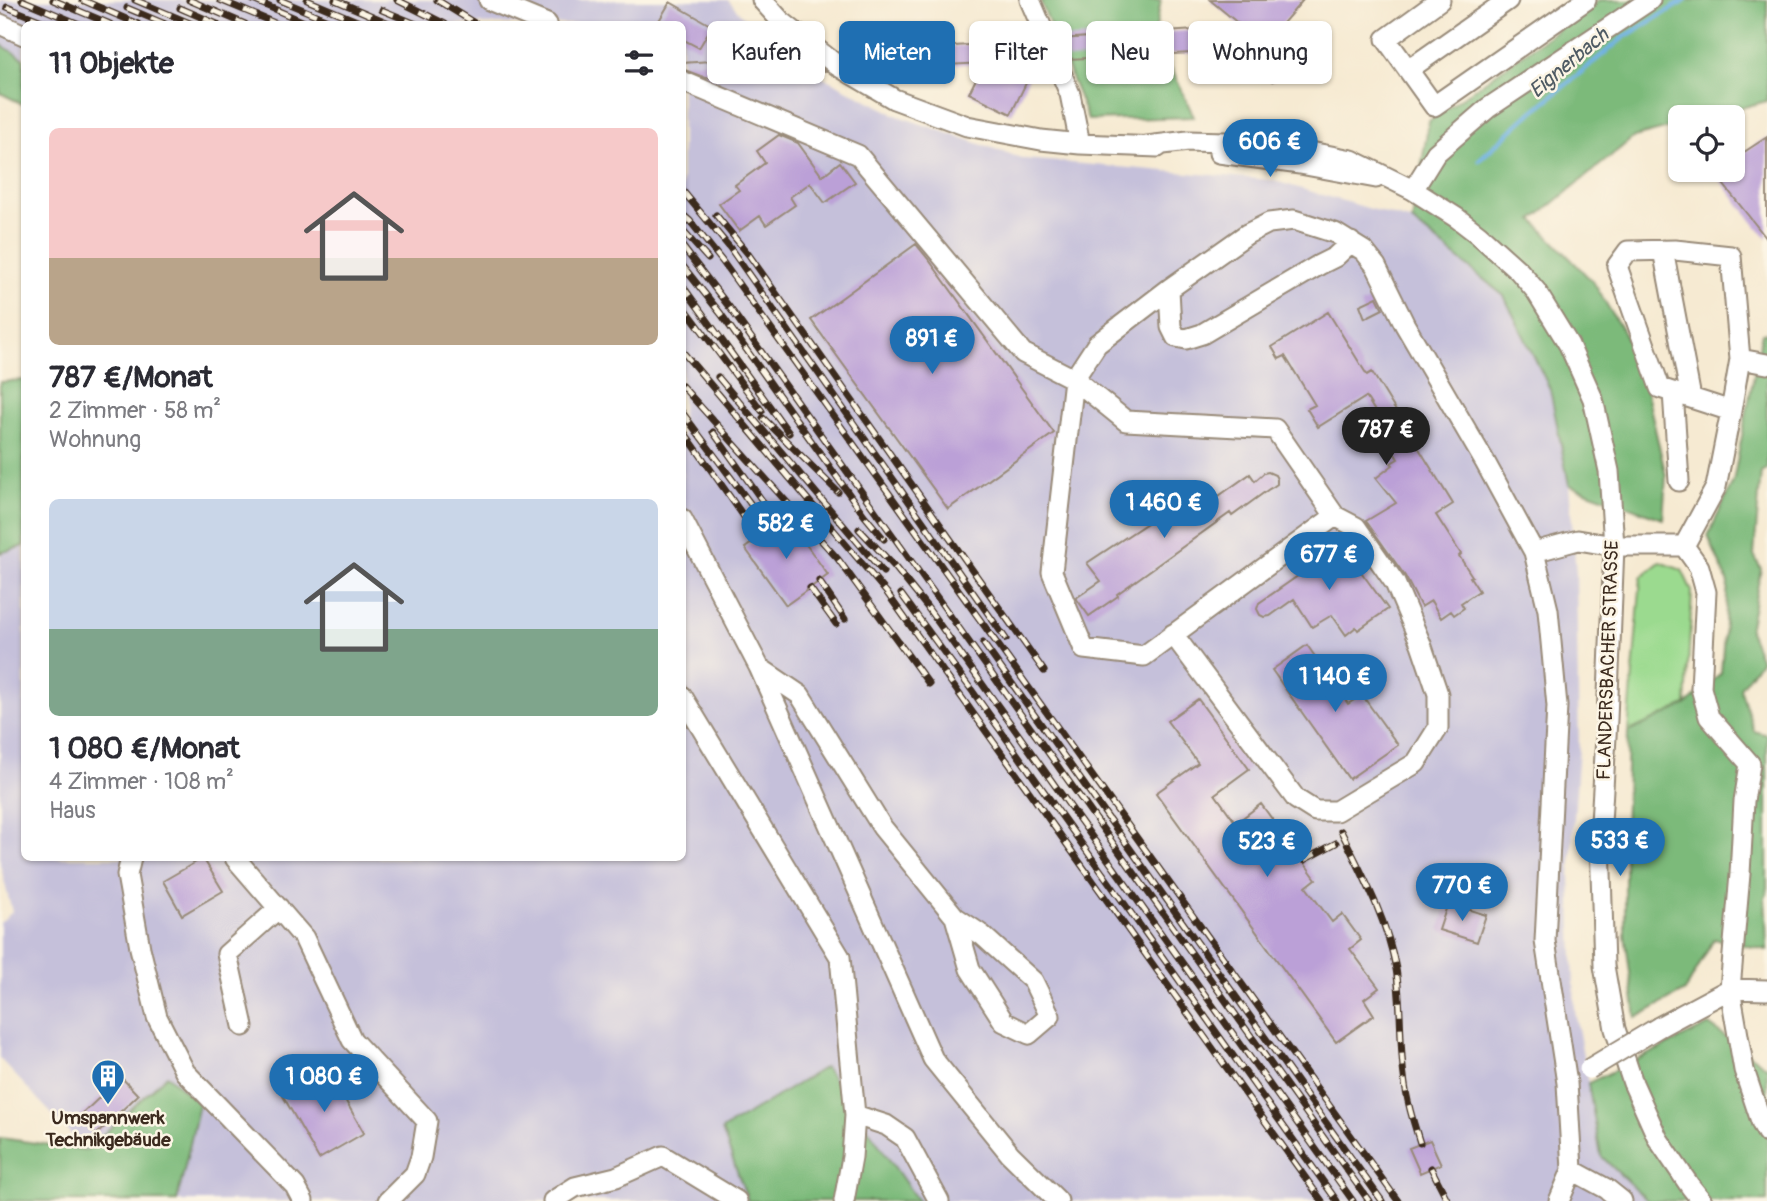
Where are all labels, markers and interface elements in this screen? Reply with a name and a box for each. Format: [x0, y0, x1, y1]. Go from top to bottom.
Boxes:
chip: Kaufen [707, 21, 825, 84]
chip: Mieten [839, 21, 955, 84]
chip: Filter [969, 21, 1072, 84]
chip: Neu [1086, 21, 1174, 84]
chip: Wohnung [1188, 21, 1332, 84]
water label: Eignerbach [1524, 21, 1615, 104]
icon: filters [620, 44, 658, 82]
text: 11 Objekte [49, 45, 174, 82]
map controls [1668, 105, 1745, 182]
button: locate [1668, 105, 1745, 182]
pin: 606 € [1221, 120, 1319, 179]
text: 606 € [1239, 127, 1301, 156]
icon: home [291, 173, 417, 299]
pin: 891 € [883, 316, 981, 376]
text: 891 € [906, 324, 958, 353]
text: 787 €/Monat [49, 359, 212, 396]
text: 2 Zimmer · 58 m² [49, 396, 221, 425]
pin: 787 € [1337, 407, 1435, 467]
text: 787 € [1358, 415, 1414, 444]
text: Wohnung [49, 425, 141, 454]
pin: 1 460 € [1099, 480, 1229, 540]
text: 1 460 € [1126, 488, 1202, 517]
pin: 582 € [737, 502, 835, 561]
text: 582 € [757, 509, 815, 538]
pin: 677 € [1280, 532, 1378, 592]
text: 677 € [1300, 540, 1358, 569]
street label: FLANDERSBACHER STRASSE [1592, 540, 1624, 780]
icon: home [291, 544, 417, 670]
pin: 1 140 € [1270, 654, 1400, 714]
text: 1 140 € [1299, 662, 1371, 691]
text: 1 080 €/Monat [49, 730, 240, 767]
text: 4 Zimmer · 108 m² [49, 767, 234, 796]
text: Haus [49, 796, 96, 825]
pin: 533 € [1571, 818, 1669, 878]
pin: 523 € [1218, 820, 1316, 879]
text: 533 € [1591, 826, 1649, 855]
text: 523 € [1238, 827, 1296, 856]
pin: 770 € [1413, 864, 1511, 923]
text: 770 € [1432, 871, 1492, 900]
pin: 1 080 € [259, 1054, 389, 1114]
building icon: Umspannwerk Technikgebäude [89, 1057, 127, 1106]
text: 1 080 € [285, 1062, 363, 1091]
place label: Umspannwerk Technikgebäude [44, 1106, 171, 1152]

